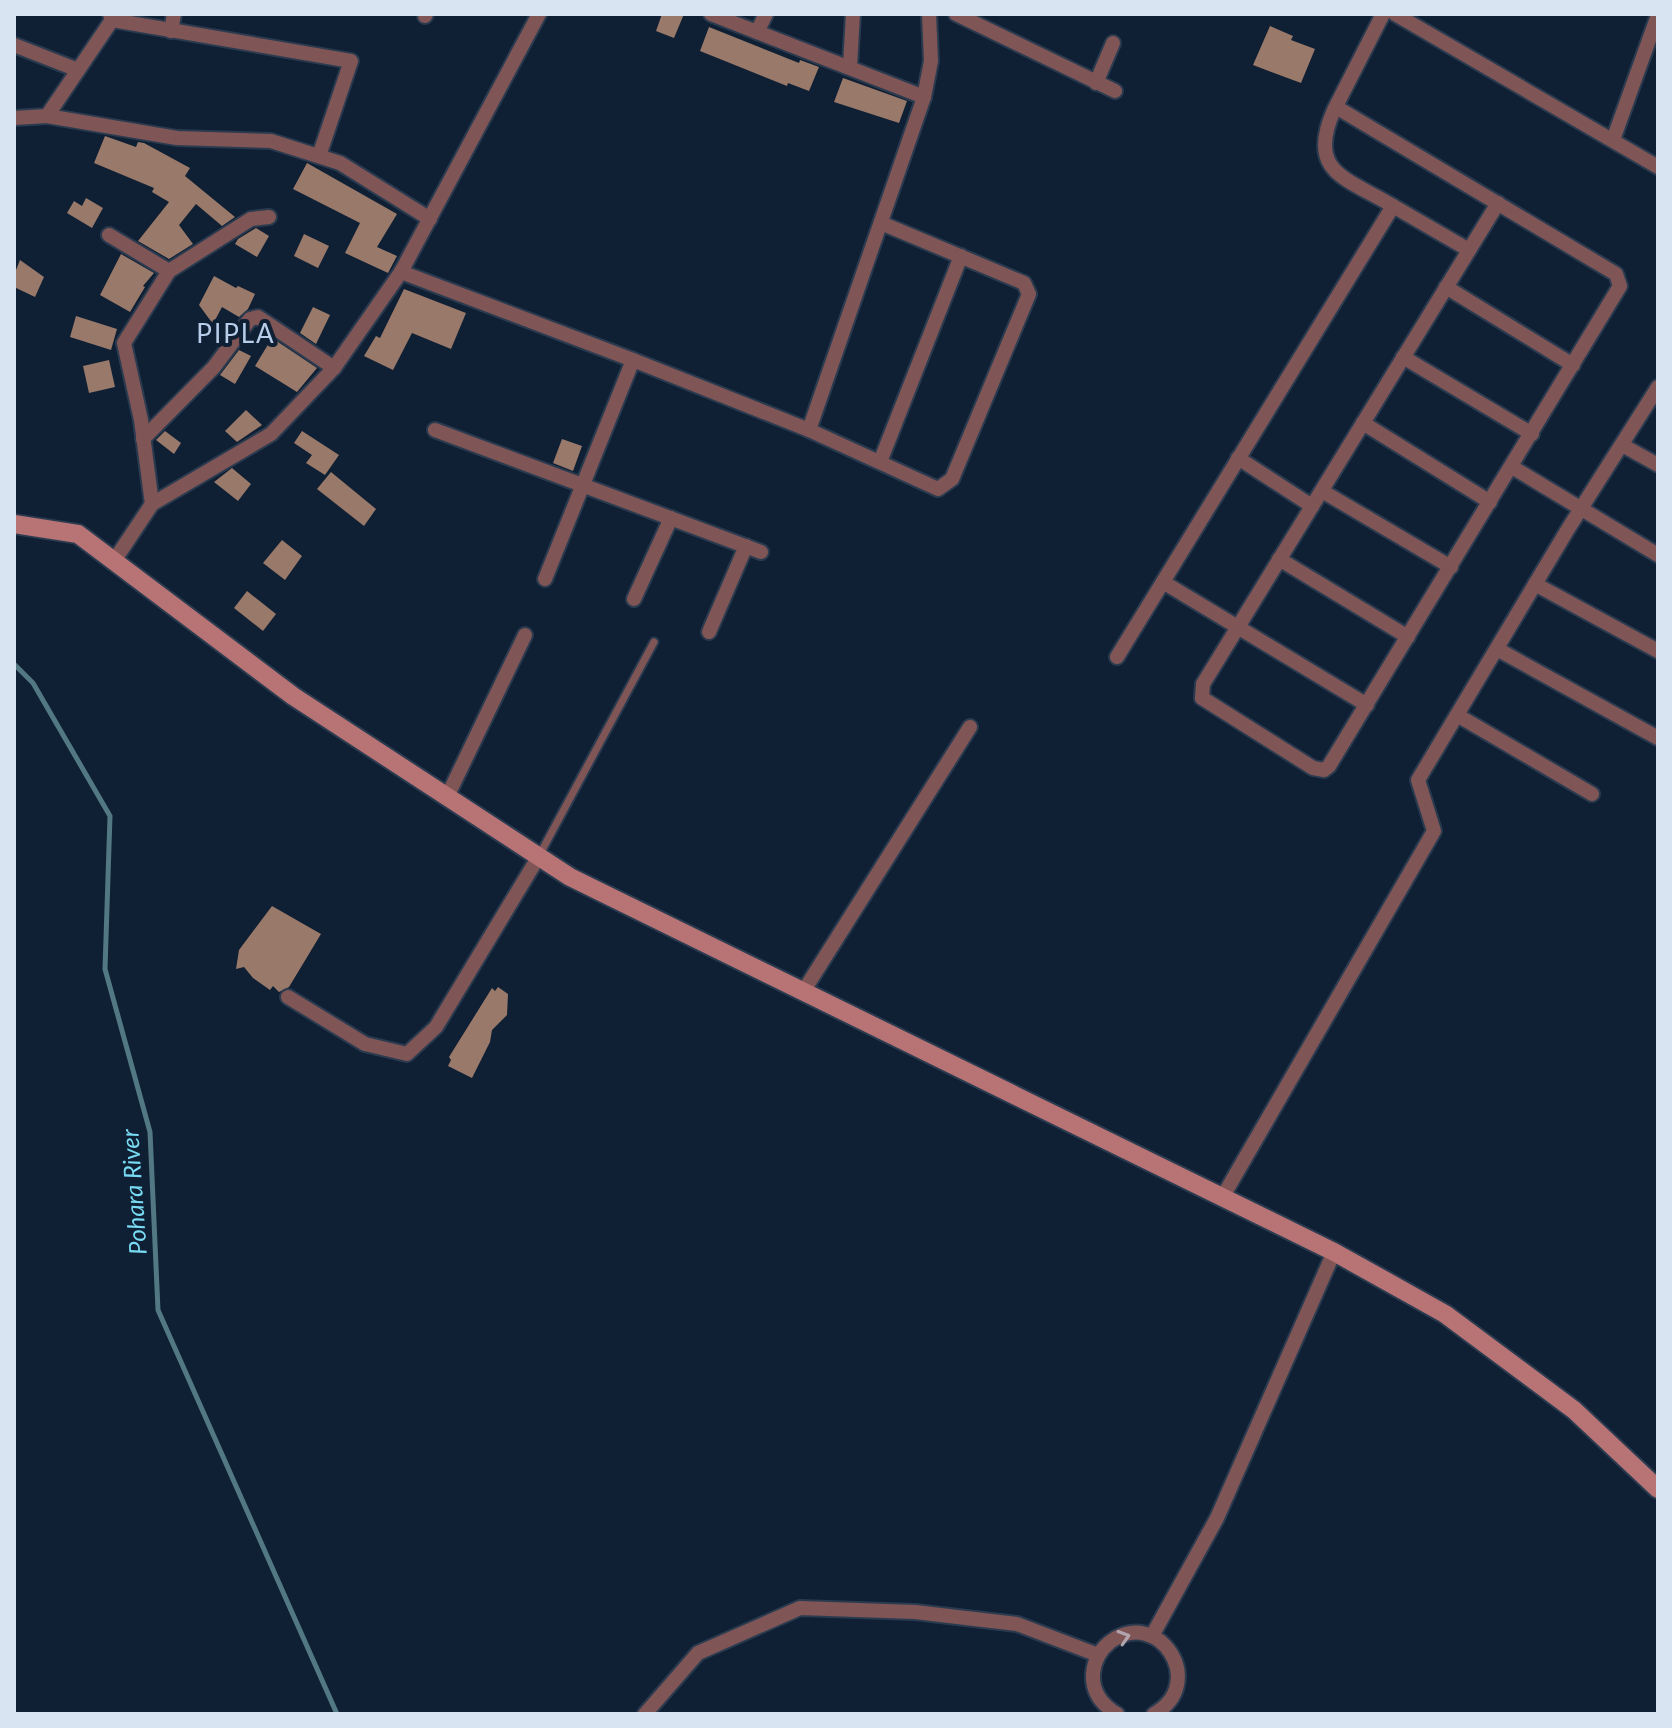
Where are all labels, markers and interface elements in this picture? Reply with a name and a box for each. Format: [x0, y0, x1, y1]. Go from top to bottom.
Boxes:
district label: PIPLA [196, 317, 276, 349]
water label: Pohara River [114, 1127, 152, 1256]
one-way arrow [1117, 1630, 1130, 1646]

